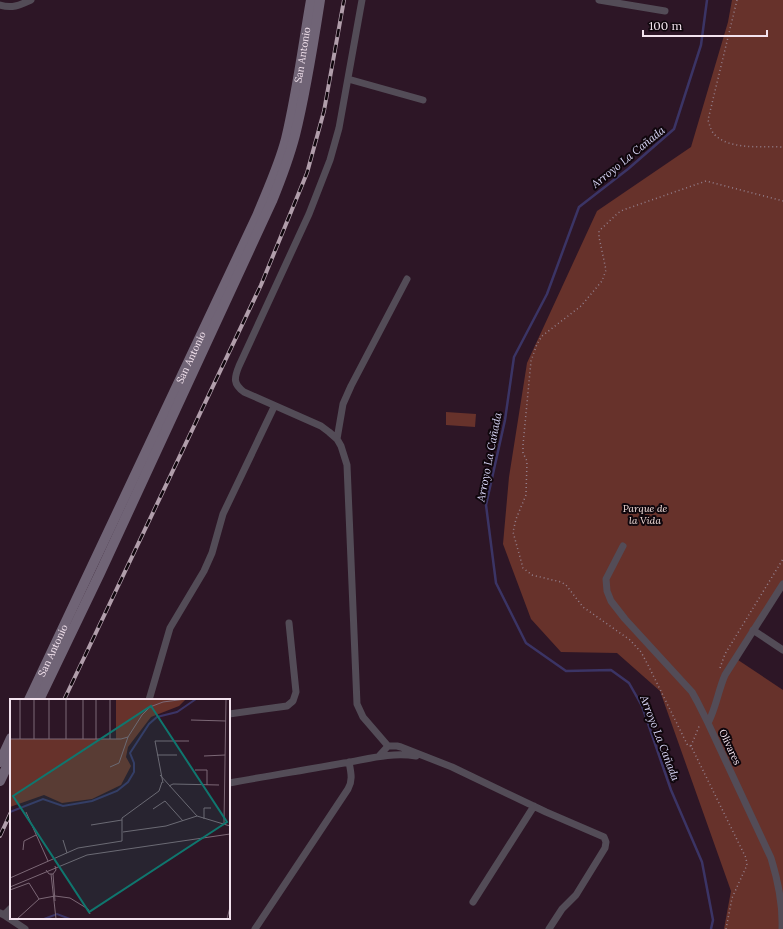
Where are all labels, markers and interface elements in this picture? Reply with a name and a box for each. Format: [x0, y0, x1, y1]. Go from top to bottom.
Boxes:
scale bar [643, 12, 767, 38]
text: 100 m [649, 18, 682, 33]
street label: San Antonio [291, 26, 313, 84]
water label: Arroyo La Cañada [588, 122, 668, 192]
street label: San Antonio [173, 329, 208, 385]
water label: Arroyo La Cañada [473, 410, 505, 504]
park label: Parque de la Vida [623, 502, 668, 527]
street label: San Antonio [35, 622, 70, 678]
water label: Arroyo La Cañada [637, 692, 683, 784]
inset map [10, 699, 230, 919]
street label: Olivares [716, 727, 744, 767]

